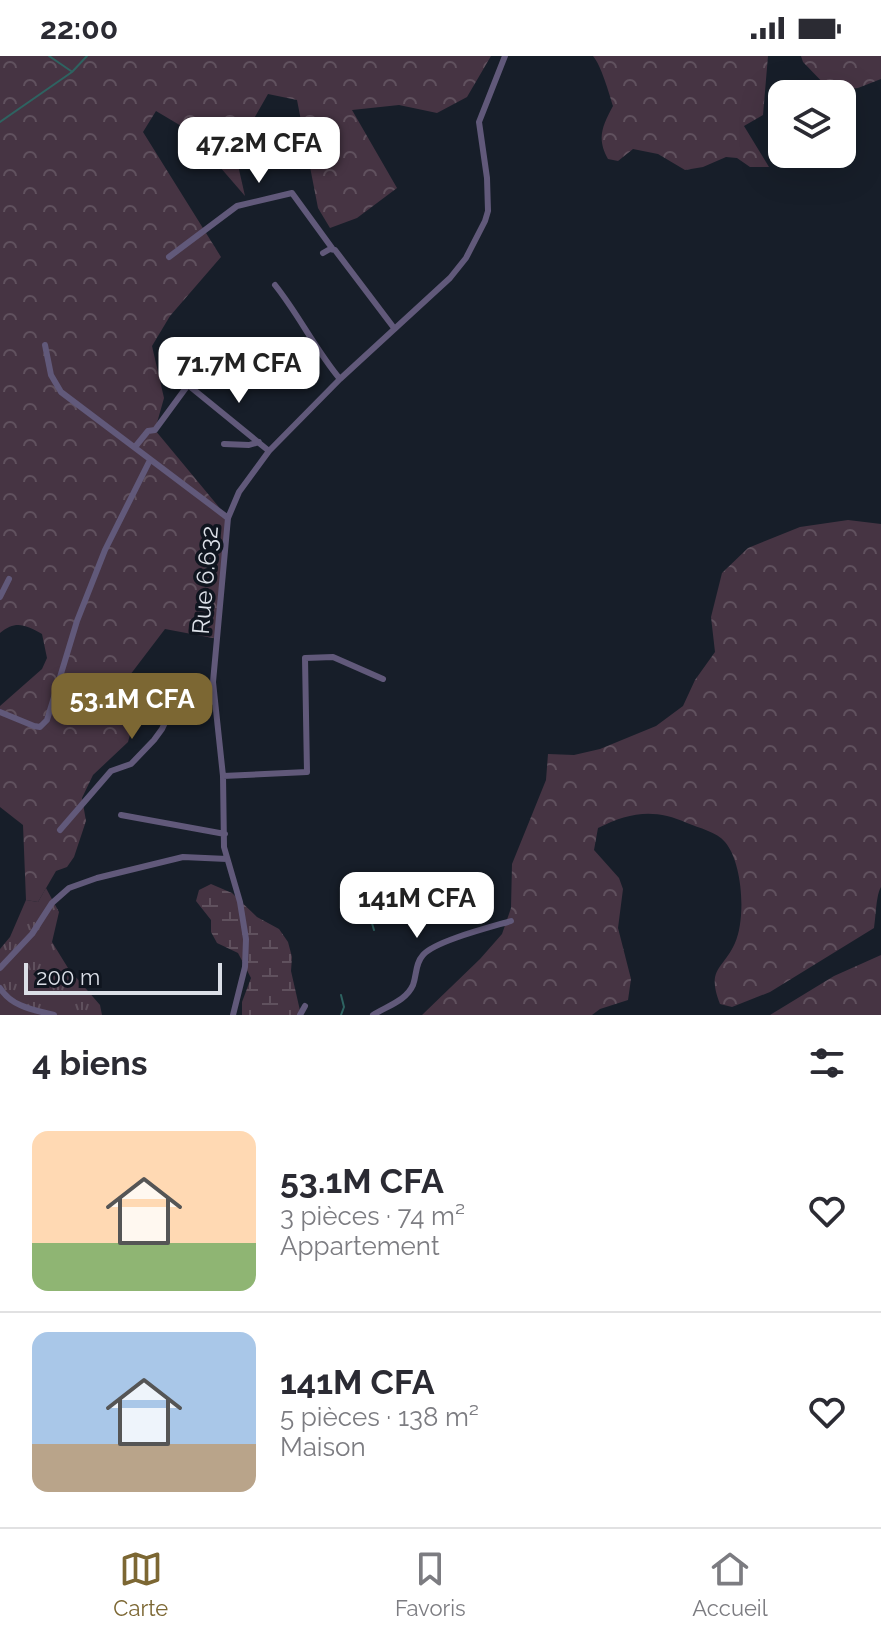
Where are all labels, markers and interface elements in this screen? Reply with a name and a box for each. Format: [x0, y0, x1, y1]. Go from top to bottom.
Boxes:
text: 22:00 [40, 11, 118, 46]
map controls [768, 80, 856, 168]
button: layers [768, 80, 856, 168]
pin: 47.2M CFA [167, 117, 351, 185]
text: 47.2M CFA [196, 128, 322, 158]
pin: 71.7M CFA [147, 337, 331, 405]
text: 71.7M CFA [177, 348, 302, 378]
street label: Rue 6.632 [186, 525, 224, 635]
pin: 53.1M CFA [40, 673, 224, 741]
text: 53.1M CFA [69, 684, 195, 714]
pin: 141M CFA [334, 872, 500, 940]
text: 141M CFA [358, 883, 476, 913]
scale bar [24, 959, 222, 995]
text: 200 m [36, 964, 100, 990]
icon: filters [805, 1041, 849, 1085]
text: 4 biens [32, 1043, 148, 1083]
text: 53.1M CFA [280, 1161, 444, 1201]
icon: home [96, 1163, 192, 1259]
icon: heart [805, 1189, 849, 1233]
text: 3 pièces · 74 m² [280, 1201, 465, 1231]
text: Appartement [280, 1231, 440, 1261]
text: 141M CFA [280, 1362, 435, 1402]
icon: home [96, 1364, 192, 1460]
icon: heart [805, 1390, 849, 1434]
text: 5 pièces · 138 m² [280, 1402, 479, 1432]
text: Maison [280, 1432, 366, 1462]
tab: Carte [113, 1547, 168, 1621]
tab: Favoris [395, 1547, 466, 1621]
tab: Accueil [692, 1547, 768, 1621]

